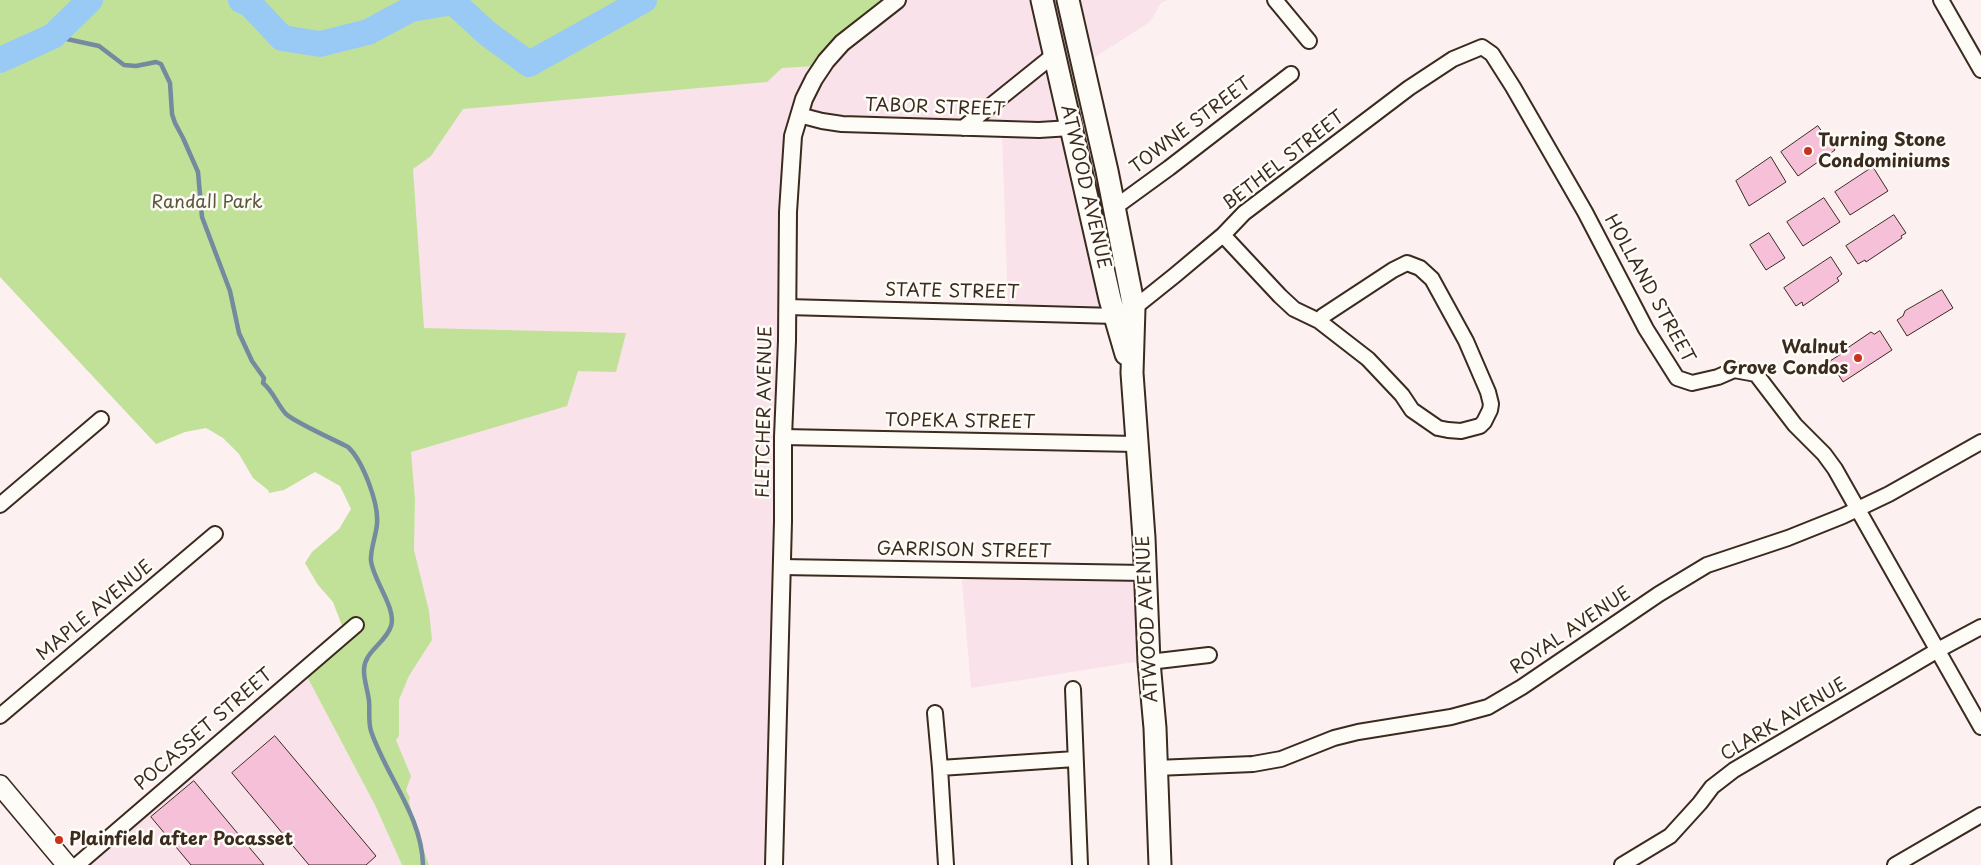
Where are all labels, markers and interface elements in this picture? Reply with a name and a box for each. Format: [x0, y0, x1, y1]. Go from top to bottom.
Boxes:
street label: TOWNE STREET [1126, 73, 1256, 179]
street label: TABOR STREET [865, 95, 1005, 121]
street label: ATWOOD AVENUE [1056, 103, 1114, 271]
street label: BETHEL STREET [1219, 107, 1349, 215]
place label: Turning Stone Condominiums [1818, 130, 1950, 172]
marker: Turning Stone Condominiums [1802, 145, 1814, 157]
park label: Randall Park [151, 192, 263, 214]
street label: HOLLAND STREET [1599, 211, 1699, 367]
street label: STATE STREET [885, 280, 1019, 304]
street label: FLETCHER AVENUE [753, 326, 777, 498]
place label: Walnut Grove Condos [1722, 337, 1848, 379]
marker: Walnut Grove Condos [1852, 352, 1864, 364]
street label: TOPEKA STREET [885, 410, 1035, 434]
street label: ATWOOD AVENUE [1133, 535, 1163, 703]
street label: GARRISON STREET [876, 539, 1052, 563]
street label: MAPLE AVENUE [33, 556, 157, 666]
street label: ROYAL AVENUE [1507, 583, 1635, 679]
street label: POCASSET STREET [131, 664, 277, 796]
street label: CLARK AVENUE [1717, 674, 1851, 766]
place label: Plainfield after Pocasset [69, 829, 293, 851]
marker: Plainfield after Pocasset [53, 834, 65, 846]

